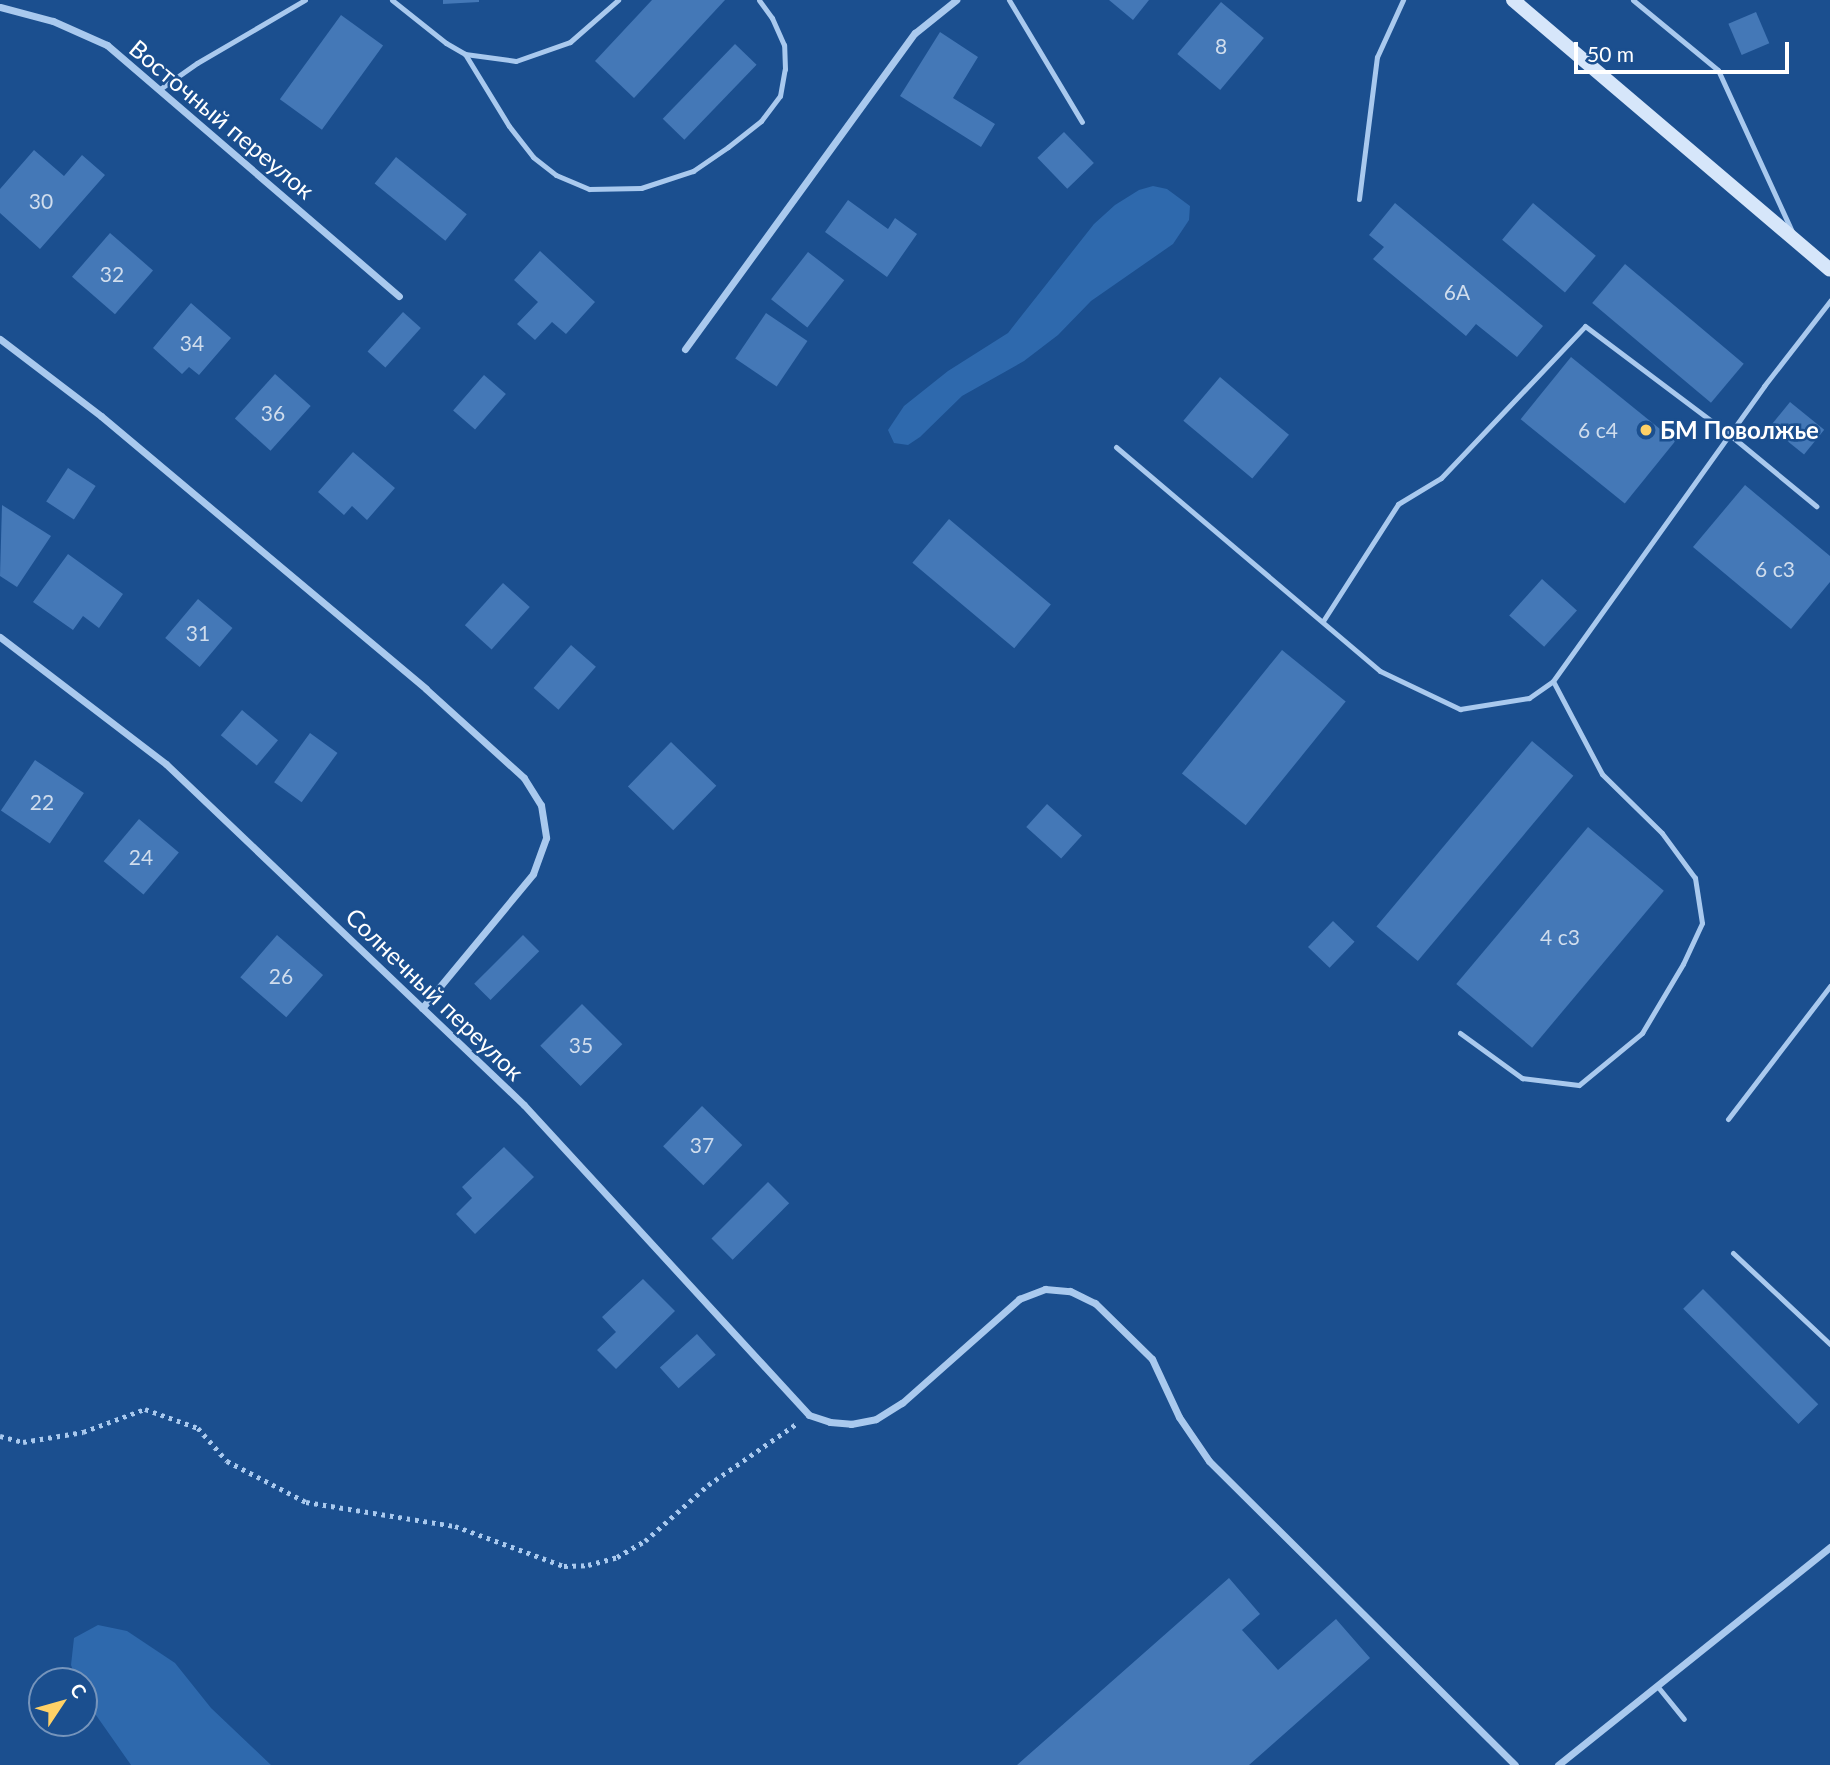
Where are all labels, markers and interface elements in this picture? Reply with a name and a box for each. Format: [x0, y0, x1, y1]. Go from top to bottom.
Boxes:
scale bar [1578, 28, 1793, 72]
street label: Восточный переулок [124, 33, 320, 205]
house number: 8 [1215, 33, 1227, 59]
text: 50 m [1587, 41, 1634, 66]
house number: 30 [29, 188, 53, 214]
house number: 32 [100, 261, 124, 287]
house number: 6А [1444, 279, 1470, 305]
house number: 34 [180, 330, 204, 356]
house number: 36 [261, 400, 285, 426]
place label: БМ Поволжье [1660, 416, 1819, 444]
house number: 6 с4 [1578, 417, 1618, 443]
marker: БМ Поволжье [1638, 422, 1654, 438]
house number: 6 с3 [1755, 556, 1795, 582]
house number: 31 [186, 620, 210, 646]
house number: 22 [30, 789, 54, 815]
house number: 24 [129, 844, 153, 870]
street label: Солнечный переулок [340, 902, 530, 1086]
house number: 4 с3 [1540, 924, 1580, 950]
house number: 26 [269, 963, 293, 989]
house number: 35 [569, 1032, 593, 1058]
house number: 37 [690, 1132, 714, 1158]
north arrow [28, 1667, 98, 1737]
text: С [66, 1679, 92, 1702]

